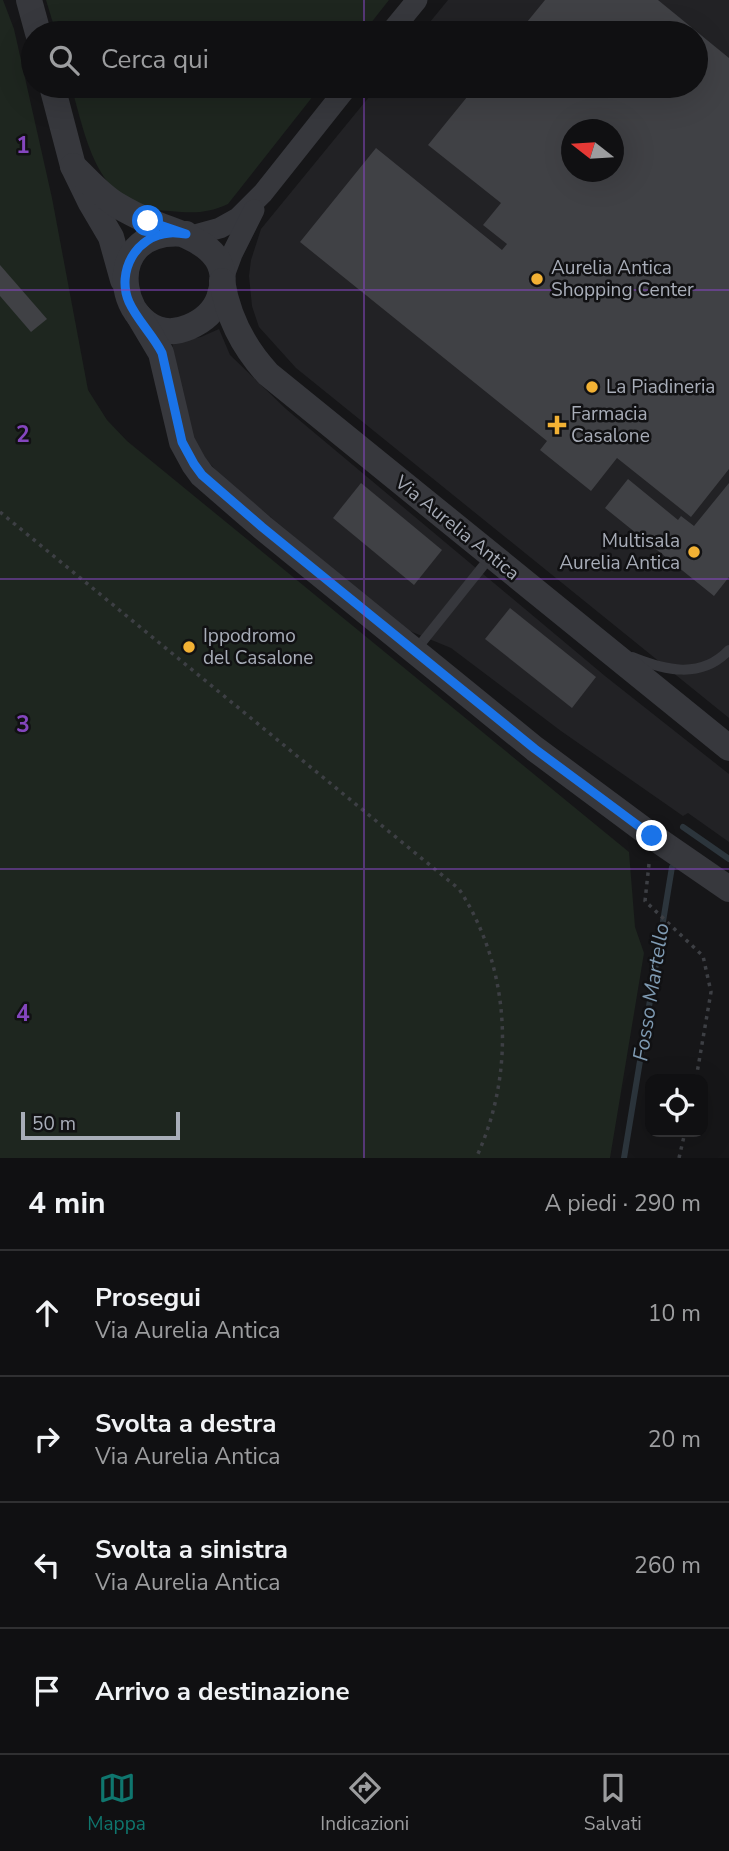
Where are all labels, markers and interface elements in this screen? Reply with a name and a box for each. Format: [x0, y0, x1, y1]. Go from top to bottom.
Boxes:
search box [21, 21, 708, 98]
icon: search [45, 41, 83, 79]
text: Cerca qui [101, 42, 209, 77]
north arrow [561, 119, 624, 182]
text: 1 [16, 130, 30, 161]
route start [132, 205, 163, 236]
place label: Aurelia Antica Shopping Center [551, 255, 694, 303]
marker: Aurelia Antica Shopping Center [529, 271, 545, 287]
place label: La Piadineria [606, 374, 715, 400]
marker: La Piadineria [584, 379, 600, 395]
place label: Farmacia Casalone [571, 401, 650, 449]
marker: Farmacia Casalone [549, 417, 565, 433]
text: 2 [16, 419, 30, 450]
street label: Via Aurelia Antica [388, 469, 525, 586]
place label: Multisala Aurelia Antica [559, 528, 680, 576]
marker: Multisala Aurelia Antica [686, 544, 702, 560]
place label: Ippodromo del Casalone [203, 623, 313, 671]
marker: Ippodromo del Casalone [181, 639, 197, 655]
text: 3 [16, 709, 30, 740]
route end [636, 820, 667, 851]
water label: Fosso Martello [626, 921, 676, 1063]
text: 4 [16, 998, 30, 1029]
map controls [645, 1074, 708, 1137]
button: locate [645, 1074, 708, 1137]
scale bar [21, 1109, 180, 1141]
text: 50 m [32, 1111, 76, 1137]
text: 4 min [28, 1183, 106, 1224]
text: A piedi · 290 m [545, 1188, 701, 1219]
text: Prosegui [95, 1280, 201, 1315]
icon: ahead [28, 1294, 66, 1332]
text: 10 m [648, 1298, 701, 1329]
text: Via Aurelia Antica [95, 1315, 280, 1346]
text: Svolta a destra [95, 1406, 277, 1441]
icon: right [28, 1420, 66, 1458]
text: 20 m [648, 1424, 701, 1455]
text: Via Aurelia Antica [95, 1441, 280, 1472]
text: Svolta a sinistra [95, 1532, 288, 1567]
icon: left [28, 1546, 66, 1584]
text: 260 m [634, 1550, 701, 1581]
text: Via Aurelia Antica [95, 1567, 280, 1598]
icon: arrive [28, 1672, 66, 1710]
text: Arrivo a destinazione [95, 1674, 350, 1709]
tab: Mappa [87, 1769, 146, 1837]
tab: Indicazioni [320, 1769, 409, 1837]
tab: Salvati [584, 1769, 642, 1837]

